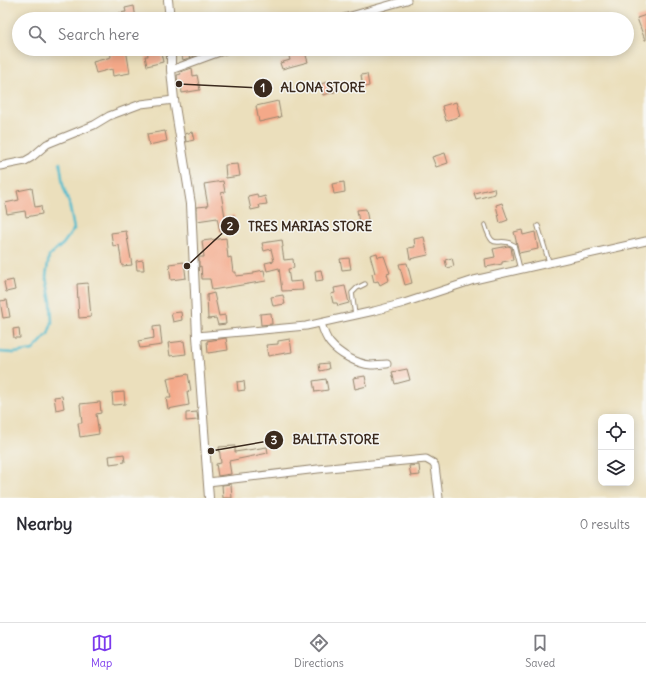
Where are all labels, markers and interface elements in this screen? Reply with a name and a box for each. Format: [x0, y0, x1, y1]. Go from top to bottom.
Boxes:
search box [12, 12, 634, 56]
icon: search [26, 23, 48, 45]
text: Search here [58, 25, 139, 44]
callout: ALONA STORE [253, 75, 374, 100]
text: ALONA STORE [280, 79, 366, 96]
text: 1 [261, 80, 265, 95]
callout: TRES MARIAS STORE [220, 214, 380, 239]
text: 2 [227, 218, 234, 233]
text: TRES MARIAS STORE [248, 218, 372, 235]
map controls [598, 414, 634, 486]
button: locate [598, 414, 634, 450]
callout: BALITA STORE [264, 427, 387, 452]
text: BALITA STORE [293, 431, 380, 448]
text: 3 [271, 432, 278, 447]
button: layers [598, 450, 634, 486]
text: Nearby [16, 513, 72, 535]
text: 0 results [580, 516, 630, 533]
tab: Map [91, 632, 113, 670]
tab: Directions [294, 632, 344, 670]
tab: Saved [525, 632, 555, 670]

